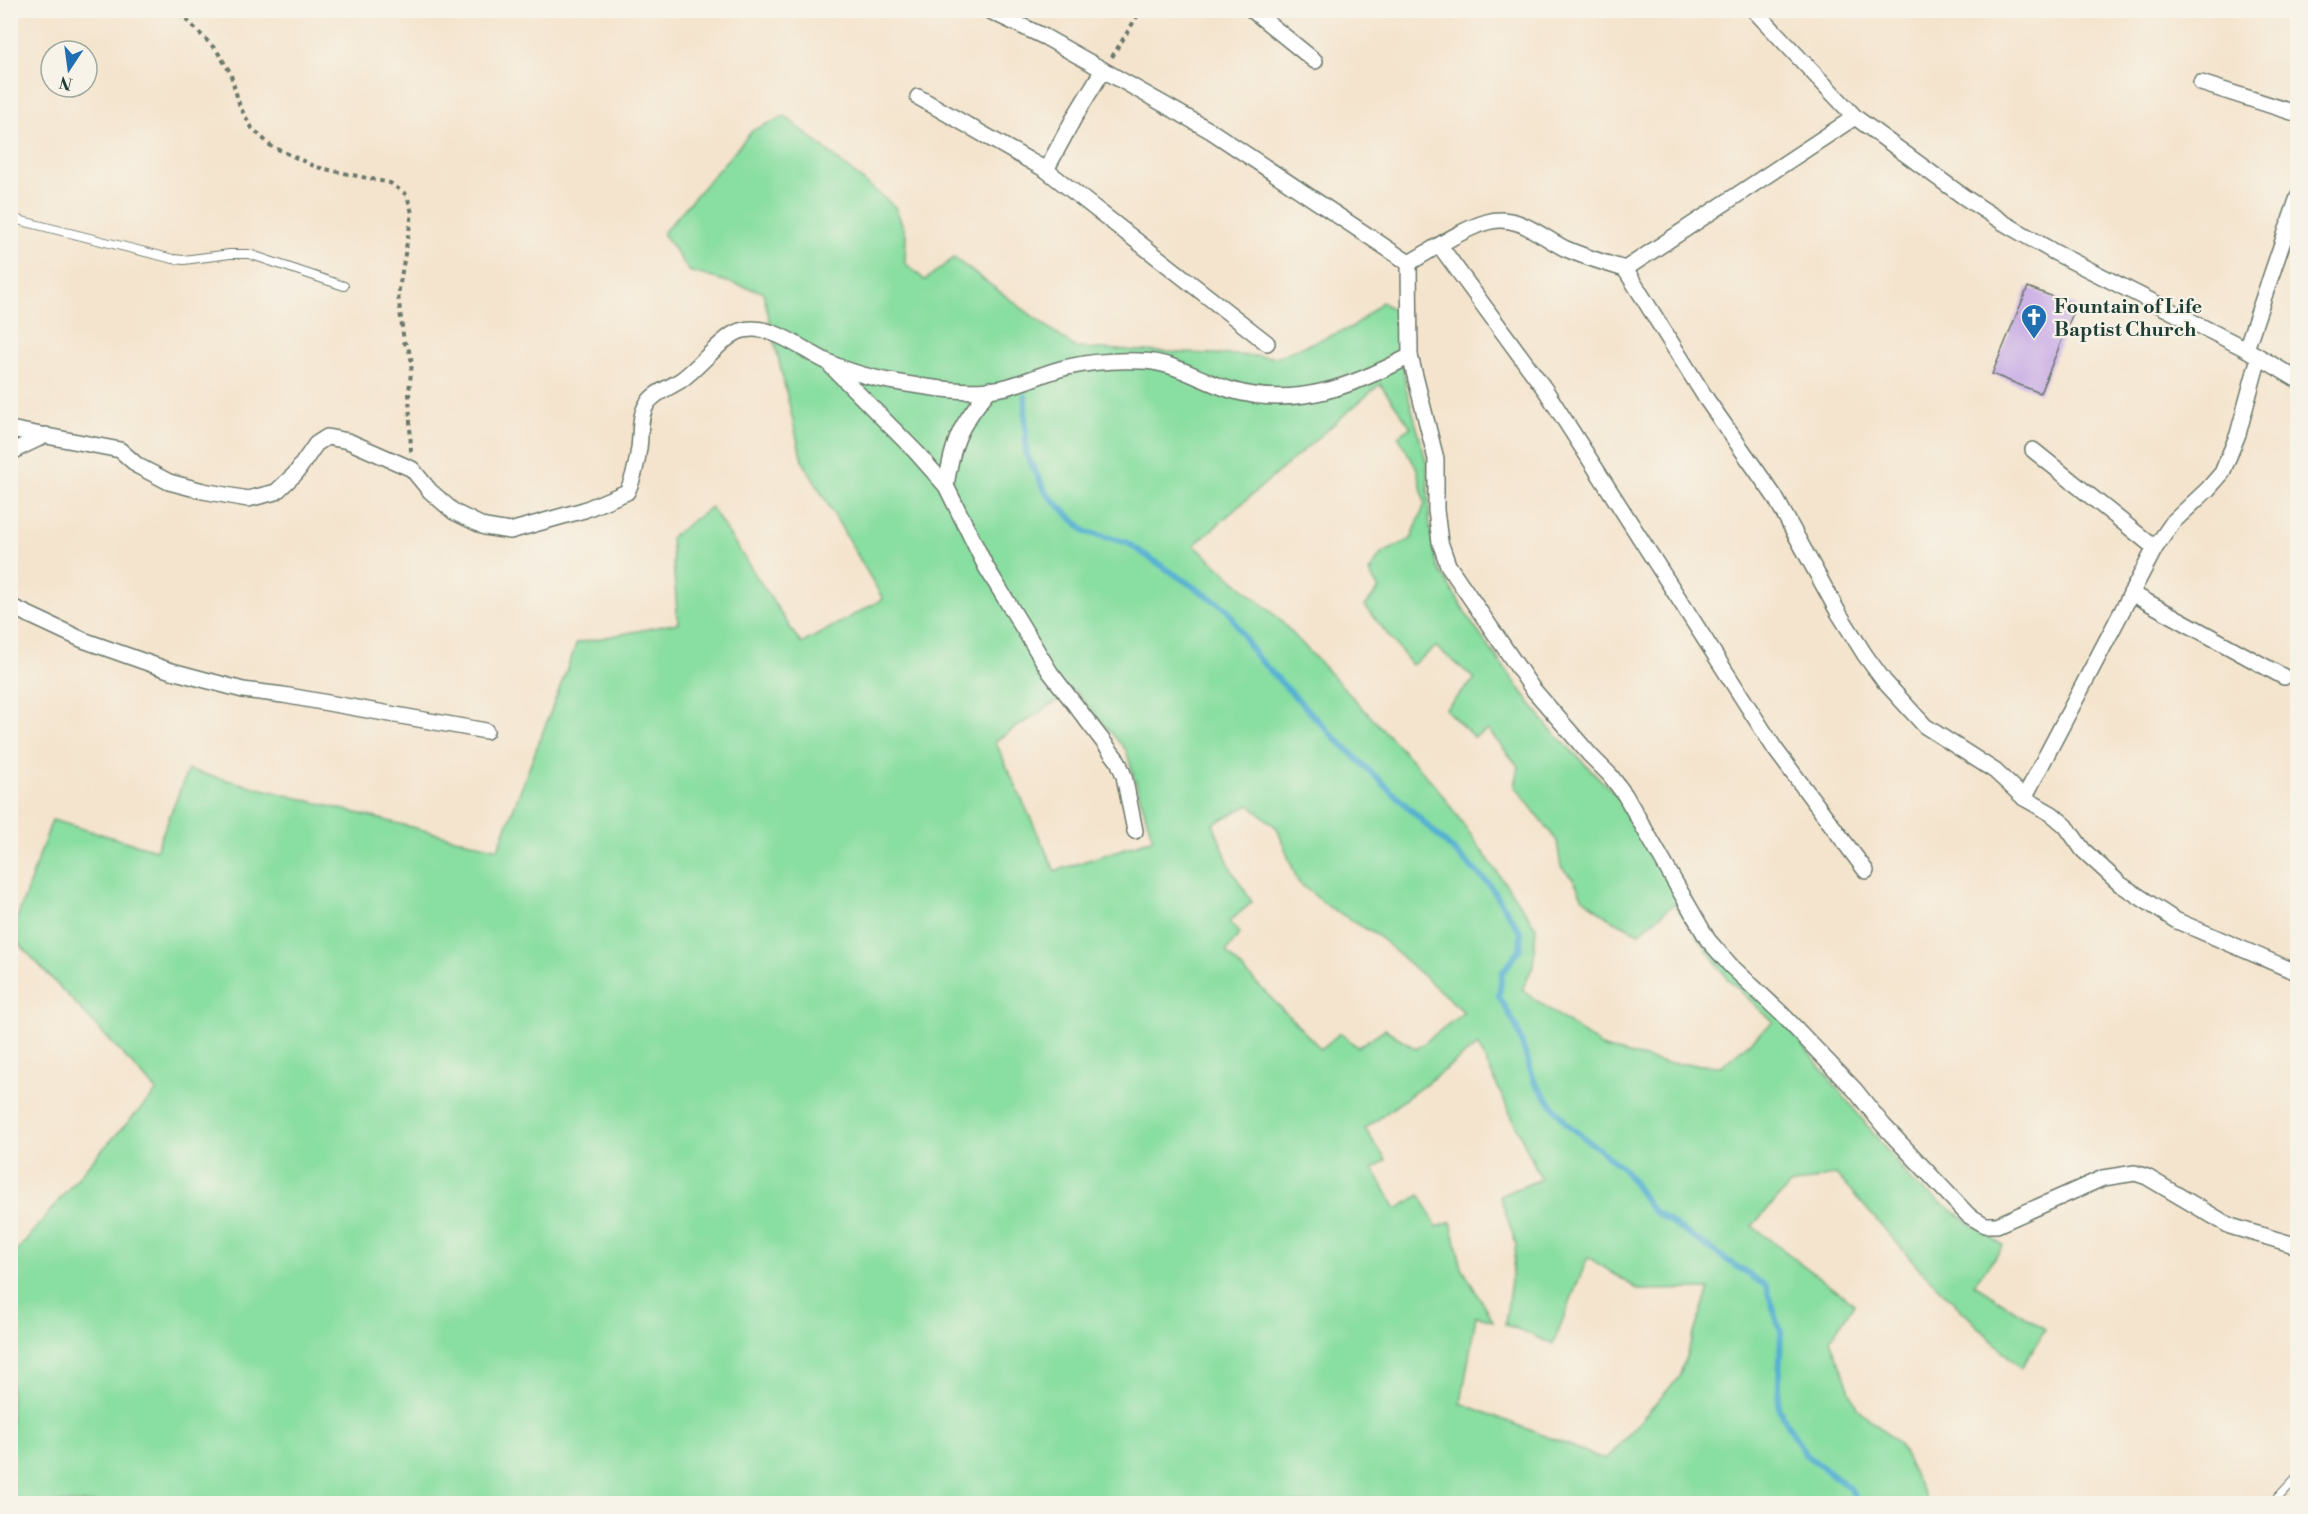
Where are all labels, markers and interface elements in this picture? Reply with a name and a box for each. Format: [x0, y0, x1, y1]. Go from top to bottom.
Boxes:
north arrow [39, 39, 99, 99]
text: N [57, 71, 74, 94]
place label: Fountain of Life Baptist Church [2054, 295, 2202, 343]
church icon: Fountain of Life Baptist Church [2019, 302, 2049, 340]

